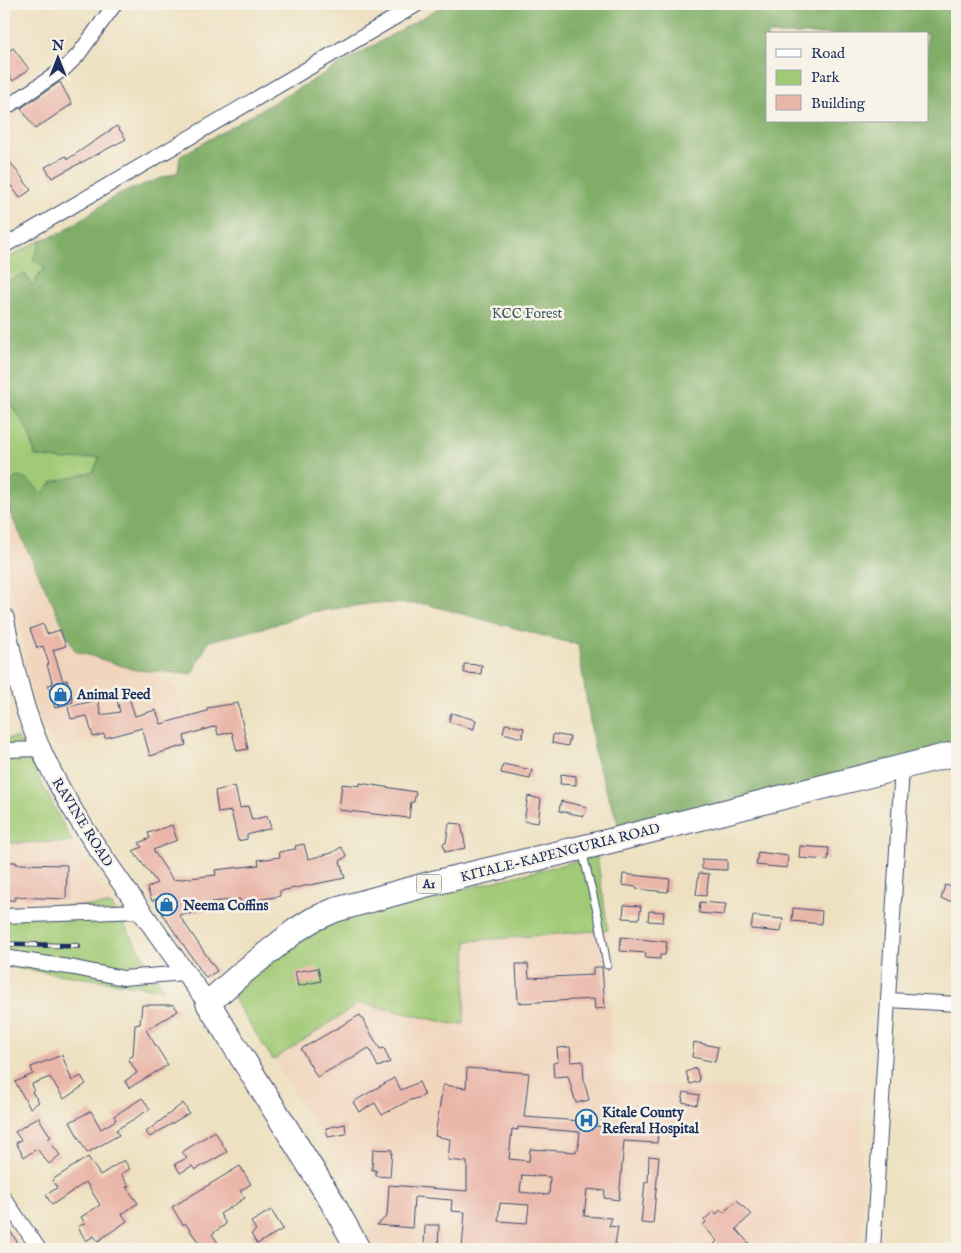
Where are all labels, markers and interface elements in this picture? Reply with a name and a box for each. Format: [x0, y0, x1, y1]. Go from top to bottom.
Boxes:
north arrow [32, 32, 82, 82]
legend [766, 32, 928, 122]
text: N [51, 37, 64, 55]
text: Road [811, 44, 846, 63]
text: Park [811, 68, 841, 87]
text: Building [811, 94, 866, 113]
park label: KCC Forest [492, 305, 562, 323]
shop icon: Animal Feed [49, 682, 73, 706]
place label: Animal Feed [76, 686, 151, 704]
street label: RAVINE ROAD [48, 775, 117, 870]
street label: KITALE-KAPENGURIA ROAD [458, 819, 662, 887]
road number: A1 [416, 874, 442, 894]
shop icon: Neema Coffins [155, 893, 179, 917]
place label: Neema Coffins [182, 897, 268, 915]
place label: Kitale County Referal Hospital [602, 1104, 700, 1138]
hospital icon: Kitale County Referal Hospital [574, 1108, 598, 1132]

